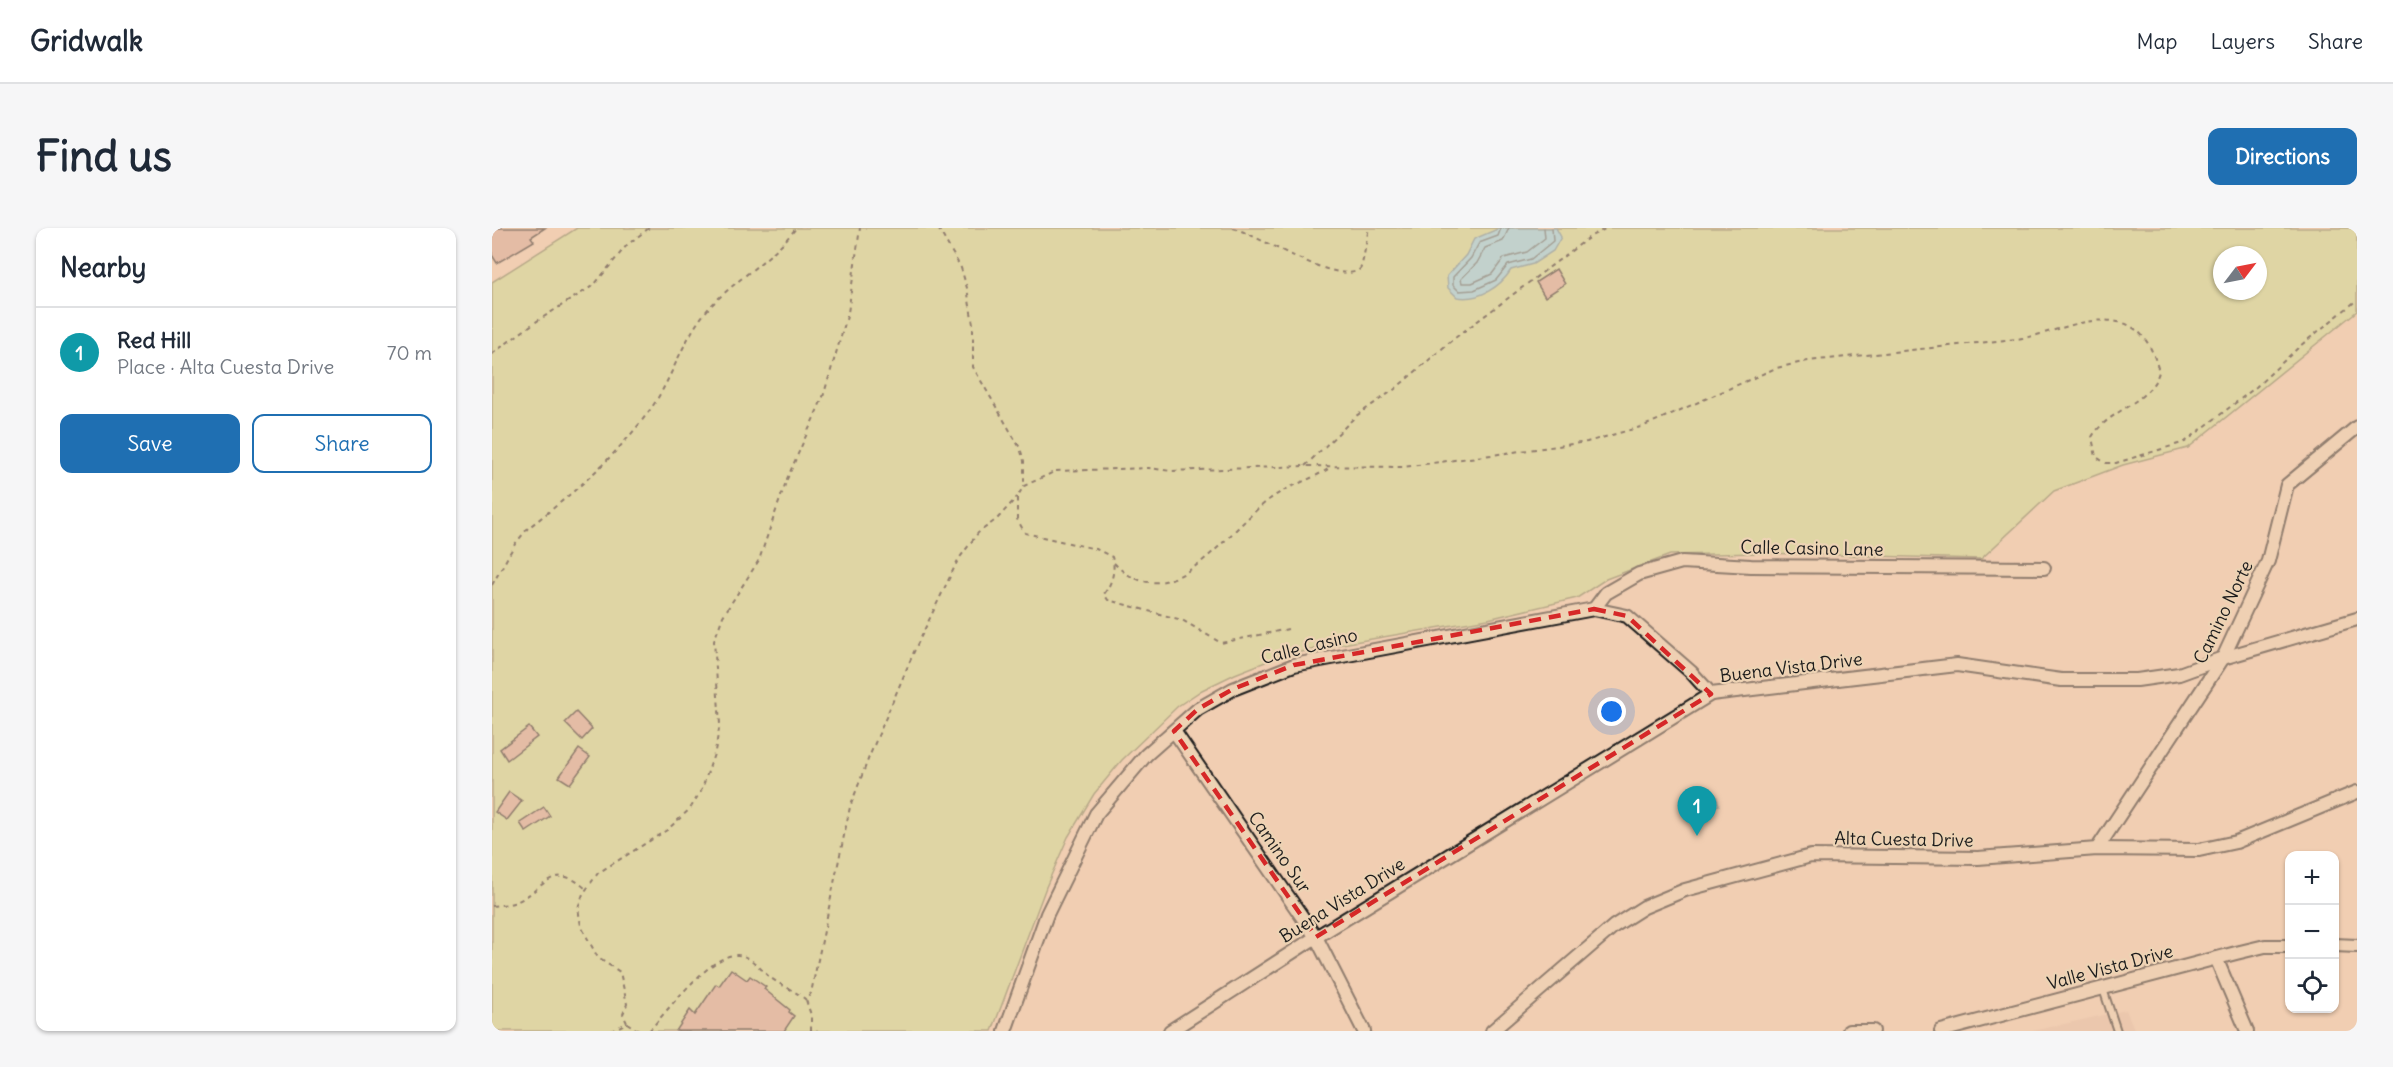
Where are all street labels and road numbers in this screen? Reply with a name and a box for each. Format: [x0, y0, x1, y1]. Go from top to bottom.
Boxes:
street label: Calle Casino Lane [1740, 535, 1884, 561]
street label: Camino Norte [2188, 557, 2258, 667]
street label: Calle Casino [1258, 623, 1360, 669]
street label: Buena Vista Drive [1718, 647, 1864, 687]
street label: Camino Sur [1243, 807, 1317, 898]
street label: Alta Cuesta Drive [1834, 826, 1974, 852]
street label: Buena Vista Drive [1275, 852, 1409, 948]
street label: Valle Vista Drive [2044, 939, 2176, 995]

